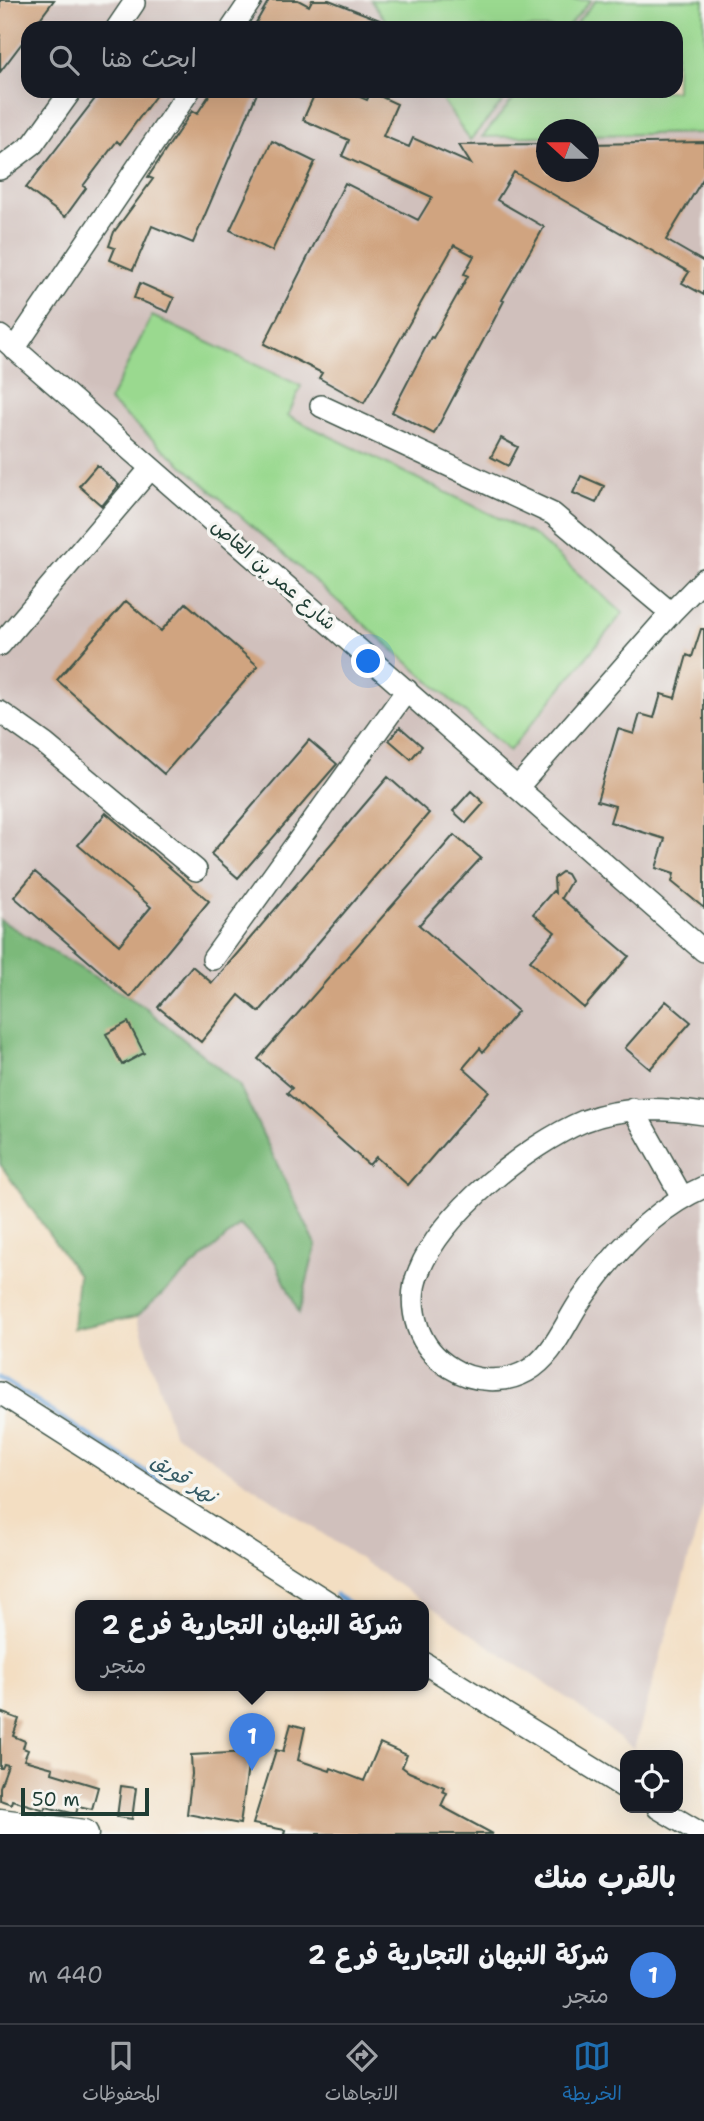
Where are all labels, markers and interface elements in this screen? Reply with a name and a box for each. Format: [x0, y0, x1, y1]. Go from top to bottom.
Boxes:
search box [21, 21, 683, 98]
text: ابحث هنا [101, 40, 197, 75]
icon: search [45, 41, 83, 79]
north arrow [536, 119, 599, 182]
street label: شارع عمر بن العاص [205, 513, 341, 636]
your location [351, 644, 385, 678]
water label: نهر قويق [146, 1446, 224, 1511]
popup [75, 1600, 429, 1691]
text: شركة النبهان التجارية فرع 2 [101, 1607, 403, 1642]
text: متجر [101, 1650, 146, 1680]
pin: 1 [229, 1713, 275, 1771]
map controls [620, 1750, 683, 1813]
button: locate [620, 1750, 683, 1813]
scale bar [21, 1785, 149, 1817]
text: 50 m [32, 1787, 80, 1812]
text: بالقرب منك [534, 1857, 676, 1898]
text: شركة النبهان التجارية فرع 2 [308, 1937, 609, 1972]
text: 440 m [28, 1960, 103, 1990]
text: 1 [648, 1960, 658, 1990]
text: متجر [564, 1980, 609, 2010]
tab: المحفوظات [82, 2037, 160, 2110]
tab: الاتجاهات [325, 2037, 398, 2110]
tab: الخريطة [563, 2037, 622, 2110]

